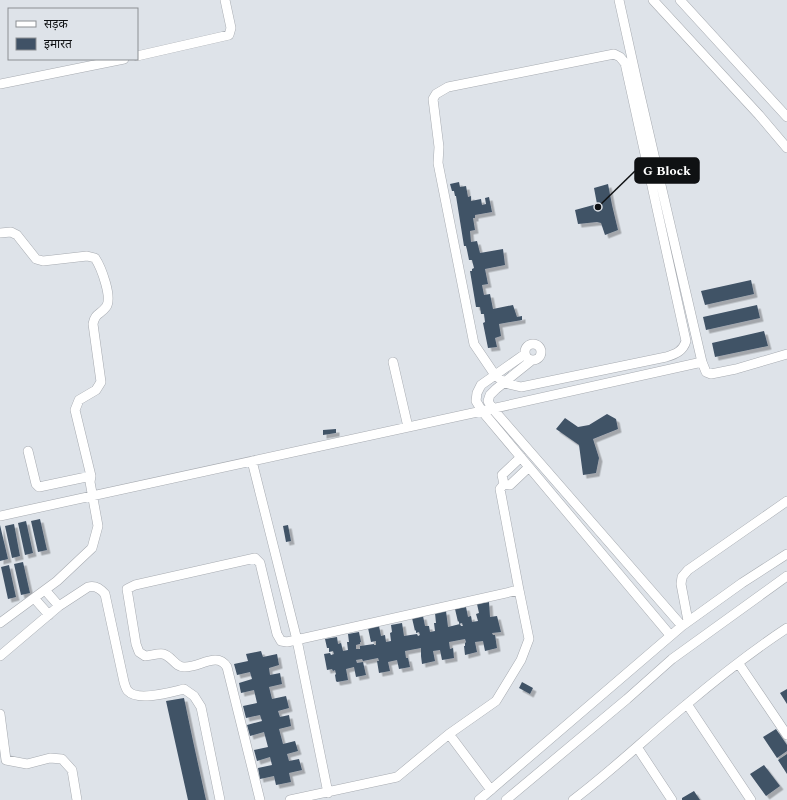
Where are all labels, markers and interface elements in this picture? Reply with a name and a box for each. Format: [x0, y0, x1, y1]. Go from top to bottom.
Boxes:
legend [8, 8, 138, 60]
text: सड़क [44, 15, 69, 34]
text: इमारत [44, 35, 73, 54]
callout: G Block [635, 158, 699, 183]
text: G Block [643, 161, 691, 181]

